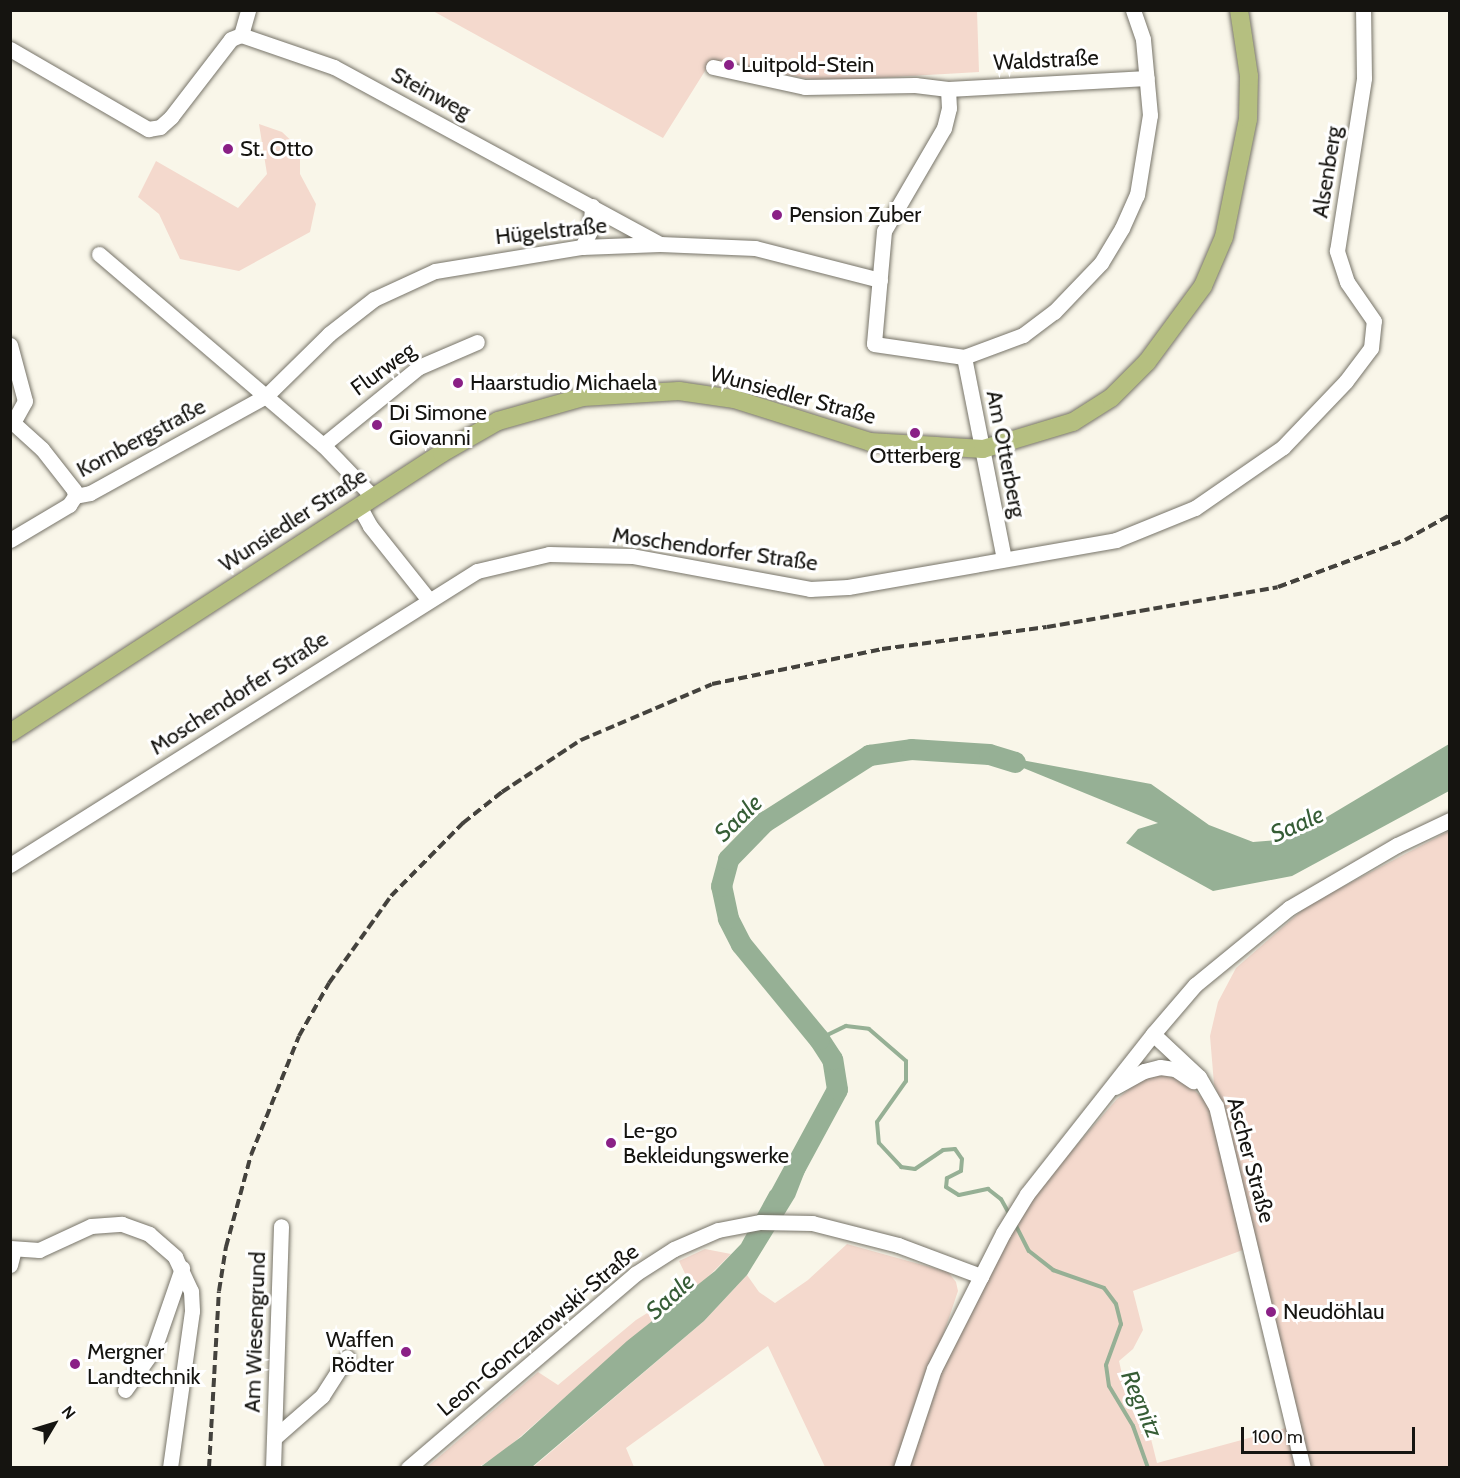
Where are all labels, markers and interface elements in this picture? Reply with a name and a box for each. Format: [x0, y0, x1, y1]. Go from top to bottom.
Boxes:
street label: Waldstraße [993, 44, 1099, 76]
place label: Luitpold-Stein [741, 52, 874, 78]
marker: Luitpold-Stein [722, 58, 736, 72]
street label: Steinweg [387, 61, 475, 125]
street label: Alsenberg [1307, 124, 1347, 220]
place label: St. Otto [240, 136, 313, 162]
marker: St. Otto [221, 142, 235, 156]
place label: Pension Zuber [789, 202, 921, 228]
marker: Pension Zuber [770, 208, 784, 222]
street label: Hügelstraße [494, 212, 608, 250]
street label: Flurweg [346, 337, 420, 401]
street label: Wunsiedler Straße [707, 360, 879, 430]
place label: Haarstudio Michaela [470, 370, 657, 396]
marker: Haarstudio Michaela [451, 376, 465, 390]
street label: Am Otterberg [981, 388, 1031, 520]
street label: Kornbergstraße [72, 393, 210, 483]
place label: Di Simone Giovanni [389, 399, 487, 451]
marker: Di Simone Giovanni [370, 418, 384, 432]
marker: Otterberg [908, 426, 922, 440]
place label: Otterberg [869, 443, 961, 469]
street label: Wunsiedler Straße [214, 462, 372, 578]
street label: Moschendorfer Straße [611, 522, 819, 576]
street label: Moschendorfer Straße [145, 626, 333, 760]
water label: Saale [708, 788, 768, 848]
water label: Saale [1266, 800, 1328, 848]
street label: Ascher Straße [1222, 1094, 1280, 1226]
place label: Le-go Bekleidungswerke [623, 1117, 789, 1168]
marker: Le-go Bekleidungswerke [604, 1136, 618, 1150]
street label: Leon-Gonczarowski-Straße [432, 1238, 644, 1422]
street label: Am Wiesengrund [239, 1251, 271, 1413]
water label: Saale [640, 1267, 700, 1325]
place label: Neudöhlau [1283, 1299, 1384, 1325]
marker: Neudöhlau [1264, 1305, 1278, 1319]
place label: Waffen Rödter [326, 1326, 394, 1378]
place label: Mergner Landtechnik [87, 1338, 200, 1390]
marker: Waffen Rödter [399, 1345, 413, 1359]
marker: Mergner Landtechnik [68, 1357, 82, 1371]
water label: Regnitz [1115, 1366, 1169, 1442]
north arrow [24, 1394, 84, 1454]
text: N [58, 1402, 80, 1423]
scale bar [1244, 1415, 1418, 1453]
text: 100 m [1252, 1426, 1303, 1448]

